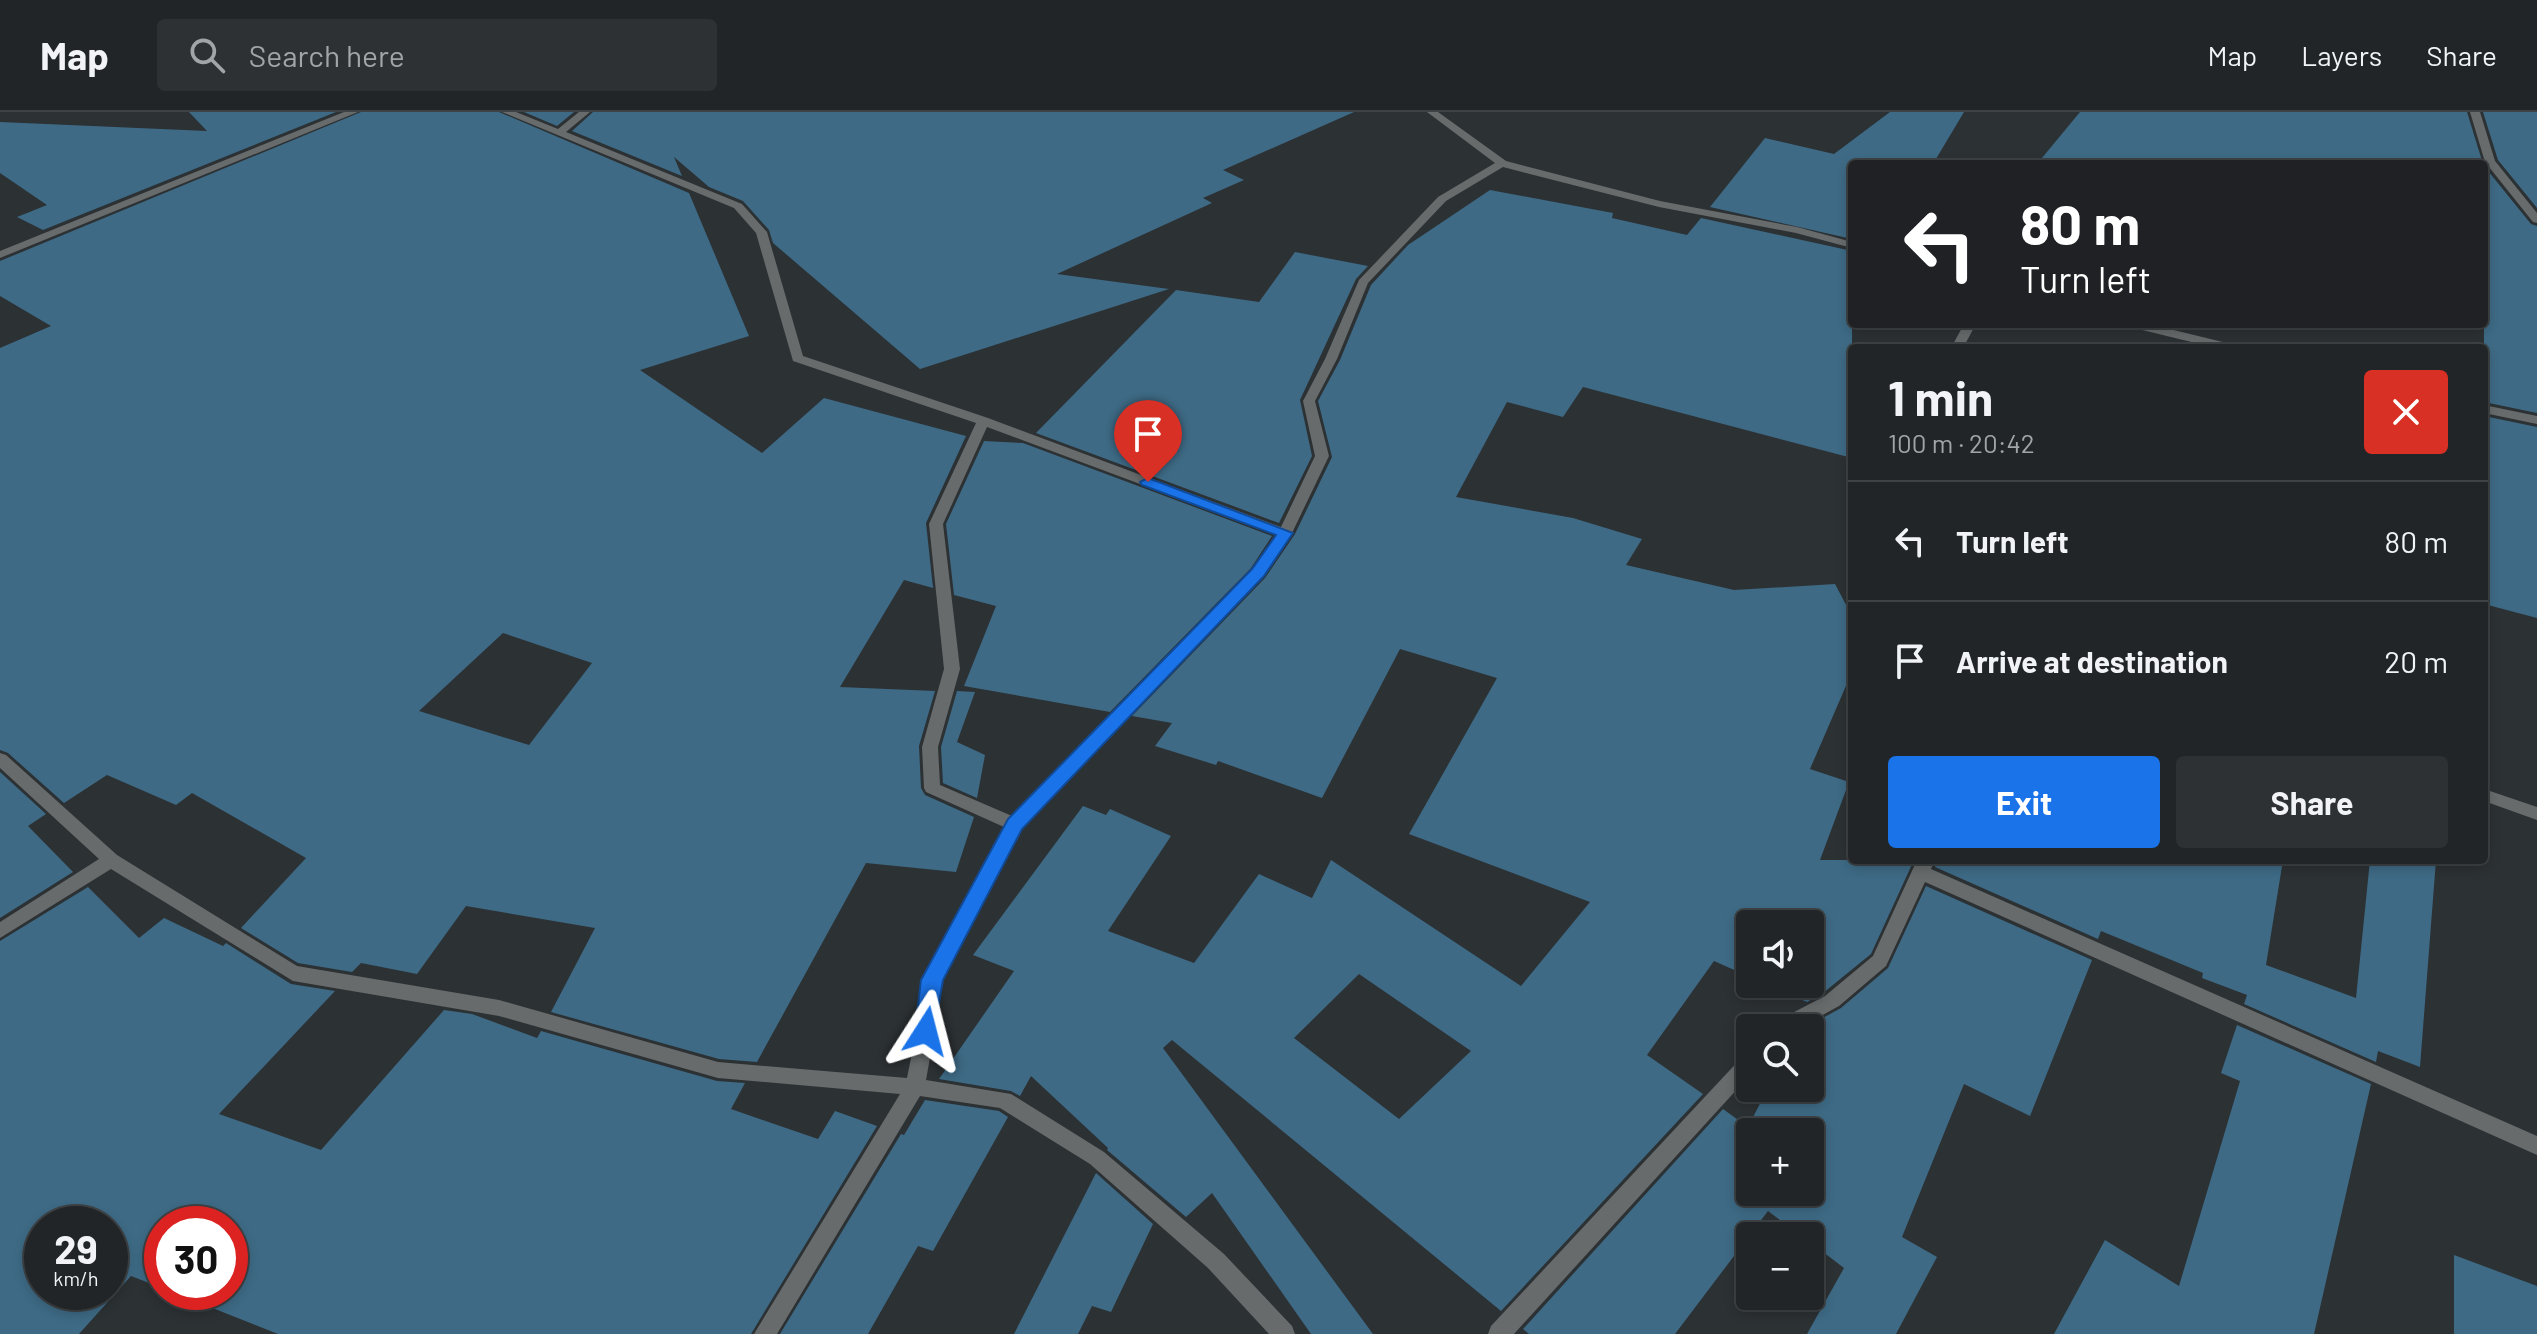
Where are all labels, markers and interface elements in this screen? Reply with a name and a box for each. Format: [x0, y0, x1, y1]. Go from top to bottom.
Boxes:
search box [157, 19, 717, 91]
text: Map [40, 32, 109, 78]
icon: search [185, 33, 229, 77]
text: Search here [249, 37, 405, 73]
text: Map [2207, 38, 2257, 72]
text: Layers [2301, 38, 2382, 72]
text: Share [2426, 38, 2497, 72]
text: 80 m [2020, 189, 2140, 256]
icon: left [1888, 192, 1992, 296]
text: Turn left [2020, 257, 2151, 300]
text: 1 min [1888, 368, 1993, 426]
button: close [2364, 370, 2448, 454]
pin [1114, 400, 1182, 482]
icon: arrive [1126, 412, 1170, 456]
text: 100 m · 20:42 [1888, 427, 2035, 458]
icon: left [1888, 519, 1932, 563]
text: Turn left [1956, 523, 2069, 559]
text: 80 m [2385, 523, 2448, 559]
icon: arrive [1888, 639, 1932, 683]
text: Arrive at destination [1956, 643, 2228, 679]
text: 20 m [2384, 643, 2448, 679]
button: Exit [1888, 756, 2160, 848]
button: Share [2176, 756, 2448, 848]
map controls [1736, 910, 1824, 1310]
button: sound [1736, 910, 1824, 998]
position arrow [884, 989, 968, 1073]
button: search [1736, 1014, 1824, 1102]
button: + [1736, 1118, 1824, 1206]
speed limit sign: 30 [144, 1206, 248, 1310]
button: − [1736, 1222, 1824, 1310]
text: 29 [54, 1224, 98, 1272]
text: km/h [53, 1266, 99, 1290]

